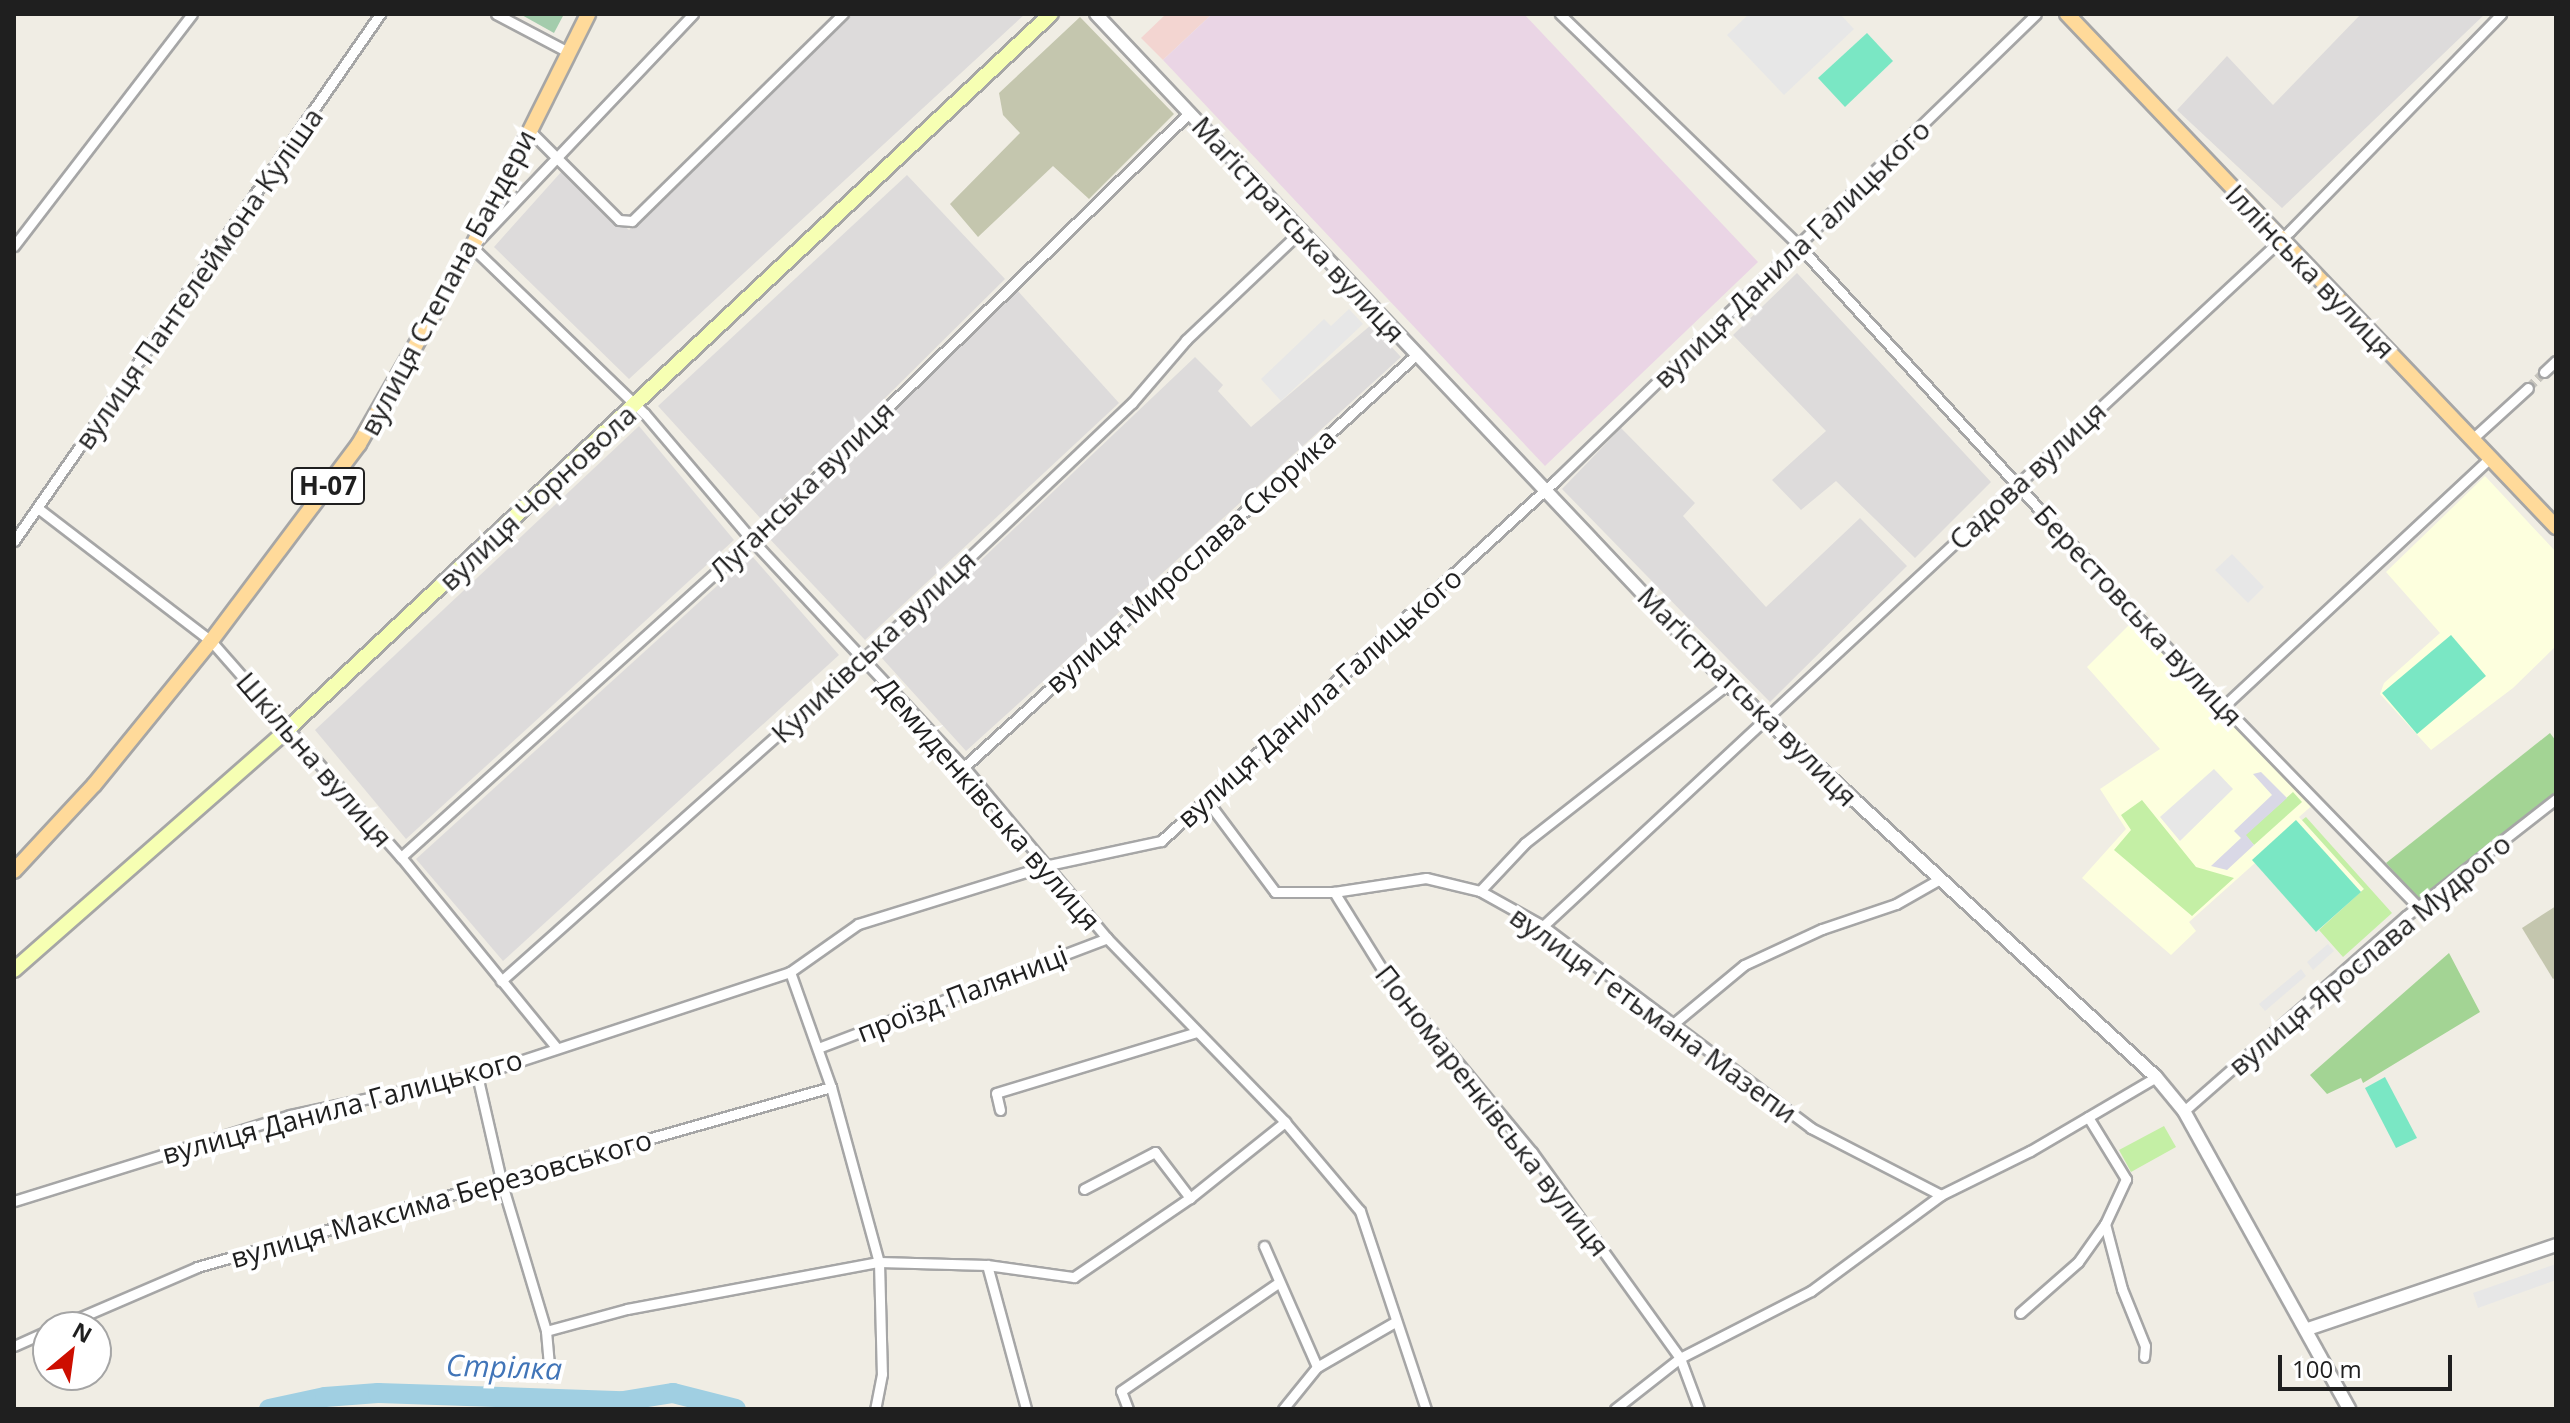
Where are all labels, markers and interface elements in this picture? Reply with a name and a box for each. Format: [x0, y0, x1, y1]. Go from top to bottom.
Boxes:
street label: вулиця Пантелеймона Куліша [67, 101, 329, 455]
street label: Маґістратська вулиця [1186, 109, 1412, 349]
street label: вулиця Данила Галицького [1646, 112, 1936, 394]
street label: вулиця Степана Бандери [352, 123, 542, 441]
street label: Іллінська вулиця [2219, 177, 2403, 365]
street label: Луганська вулиця [702, 393, 900, 587]
street label: Садова вулиця [1942, 394, 2112, 556]
street label: вулиця Чорновола [432, 397, 642, 597]
street label: вулиця Мирослава Скорика [1038, 421, 1342, 699]
road number: Н-07 [290, 464, 366, 508]
street label: Берестовська вулиця [2028, 498, 2250, 732]
street label: Куликівська вулиця [764, 543, 982, 749]
street label: вулиця Данила Галицького [1170, 560, 1468, 834]
street label: Маґістратська вулиця [1631, 579, 1865, 813]
street label: Шкільна вулиця [230, 665, 400, 853]
street label: Демиденківська вулиця [870, 670, 1108, 936]
street label: вулиця Ярослава Мудрого [2221, 826, 2517, 1082]
street label: вулиця Гетьмана Мазепи [1504, 899, 1804, 1129]
street label: проїзд Паляниці [852, 937, 1072, 1049]
street label: Пономаренківська вулиця [1369, 958, 1617, 1262]
street label: вулиця Данила Галицького [158, 1042, 526, 1170]
street label: вулиця Максима Березовського [227, 1122, 655, 1274]
north arrow [32, 1311, 112, 1391]
text: N [68, 1314, 98, 1349]
scale bar [2282, 1339, 2456, 1389]
water label: Стрілка [445, 1347, 563, 1387]
text: 100 m [2292, 1352, 2362, 1385]

